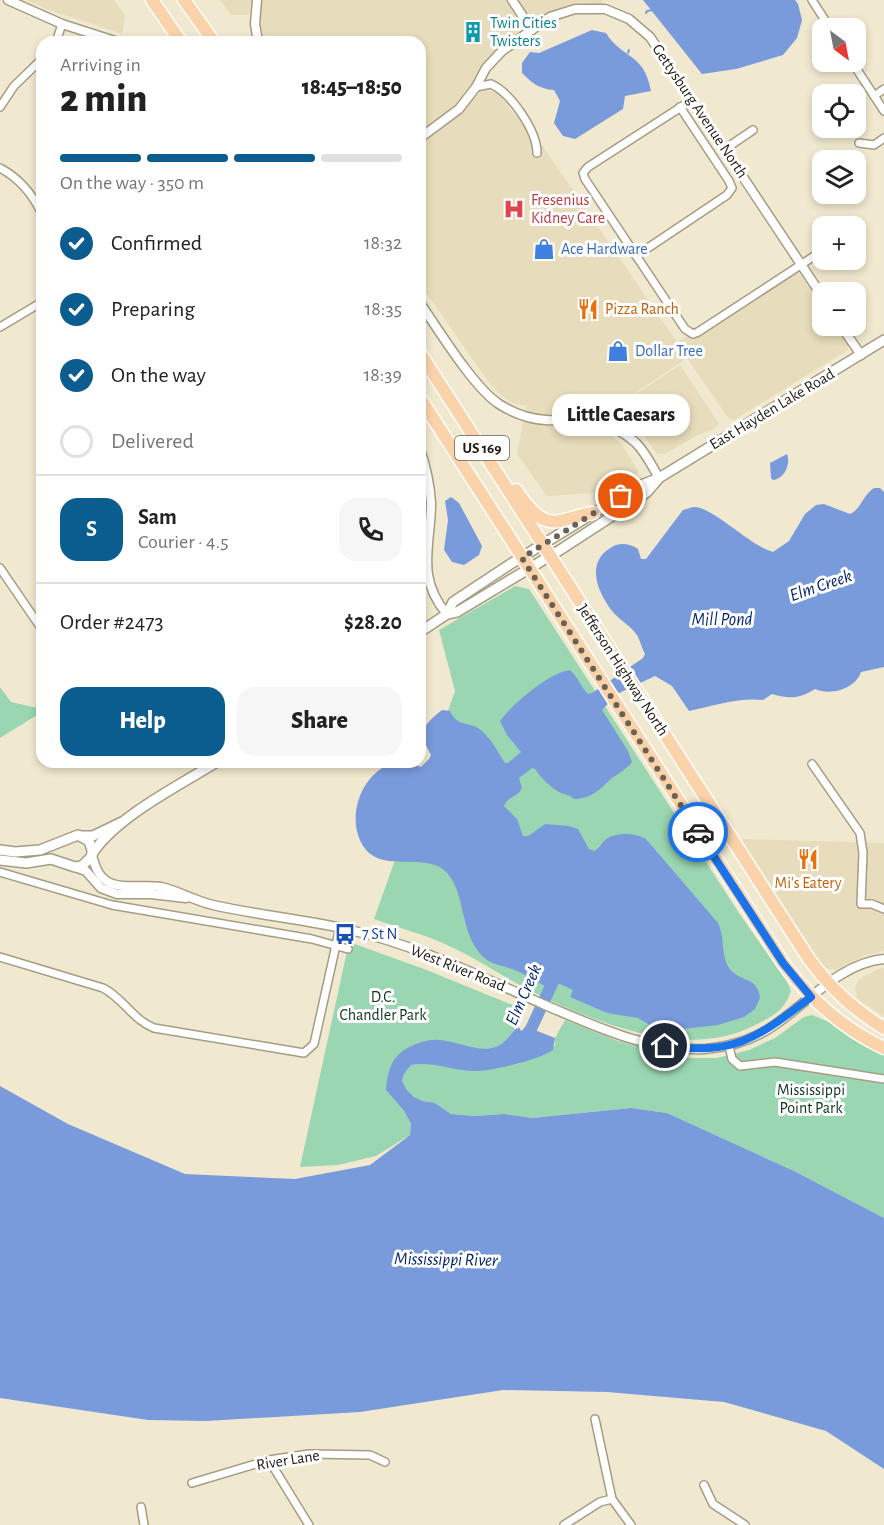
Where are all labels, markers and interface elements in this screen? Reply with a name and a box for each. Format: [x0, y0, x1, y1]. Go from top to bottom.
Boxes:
place label: Twin Cities Twisters [490, 15, 557, 49]
north arrow [812, 18, 866, 72]
map controls [812, 18, 866, 336]
building icon: Twin Cities Twisters [461, 20, 485, 44]
street label: Gettysburg Avenue North [648, 41, 751, 181]
text: Arriving in [60, 55, 141, 75]
text: 18:45–18:50 [302, 76, 402, 98]
text: 2 min [60, 80, 147, 119]
button: locate [812, 84, 866, 138]
button: layers [812, 150, 866, 204]
text: On the way · 350 m [60, 173, 204, 193]
place label: Fresenius Kidney Care [531, 192, 605, 227]
hospital icon: Fresenius Kidney Care [502, 197, 526, 221]
button: + [812, 216, 866, 270]
icon: check [60, 227, 93, 260]
text: Confirmed [111, 232, 202, 254]
text: 18:32 [364, 233, 402, 253]
shop icon: Ace Hardware [532, 237, 556, 261]
place label: Ace Hardware [561, 241, 648, 257]
button: − [812, 282, 866, 336]
icon: check [60, 293, 93, 326]
restaurant icon: Pizza Ranch [576, 297, 600, 321]
text: Preparing [111, 298, 195, 320]
text: 18:35 [364, 299, 402, 319]
place label: Pizza Ranch [605, 301, 679, 317]
shop icon: Dollar Tree [606, 339, 630, 363]
place label: Dollar Tree [635, 343, 703, 359]
icon: check [60, 359, 93, 392]
text: On the way [111, 364, 206, 386]
text: 18:39 [363, 365, 402, 385]
street label: East Hayden Lake Road [707, 365, 838, 453]
callout: Little Caesars [552, 394, 690, 436]
text: Little Caesars [567, 405, 675, 425]
text: Delivered [111, 430, 194, 452]
road number: US 169 [455, 436, 509, 460]
pin [595, 470, 646, 521]
icon: bag [604, 479, 637, 512]
button: phone [339, 498, 402, 561]
text: Sam [138, 506, 177, 528]
text: S [86, 518, 97, 540]
text: Courier · 4.5 [138, 532, 229, 552]
water label: Elm Creek [788, 567, 854, 605]
street label: Jefferson Highway North [574, 601, 671, 739]
text: Order #2473 [60, 611, 164, 633]
text: $28.20 [344, 611, 402, 633]
water label: Mill Pond [691, 611, 753, 629]
button: Help [60, 687, 225, 756]
button: Share [237, 687, 402, 756]
courier [668, 802, 728, 862]
icon: car [682, 816, 715, 849]
restaurant icon: Mi's Eatery [796, 847, 820, 871]
place label: Mi's Eatery [775, 875, 842, 892]
bus stop icon: 7 St N [333, 922, 357, 946]
place label: 7 St N [362, 926, 398, 942]
street label: West River Road [408, 942, 508, 994]
water label: Elm Creek [503, 962, 545, 1028]
park label: D.C. Chandler Park [339, 989, 427, 1023]
pin [639, 1020, 690, 1071]
icon: home [648, 1029, 681, 1062]
park label: Mississippi Point Park [777, 1082, 845, 1116]
water label: Mississippi River [394, 1250, 499, 1270]
street label: River Lane [255, 1447, 321, 1473]

